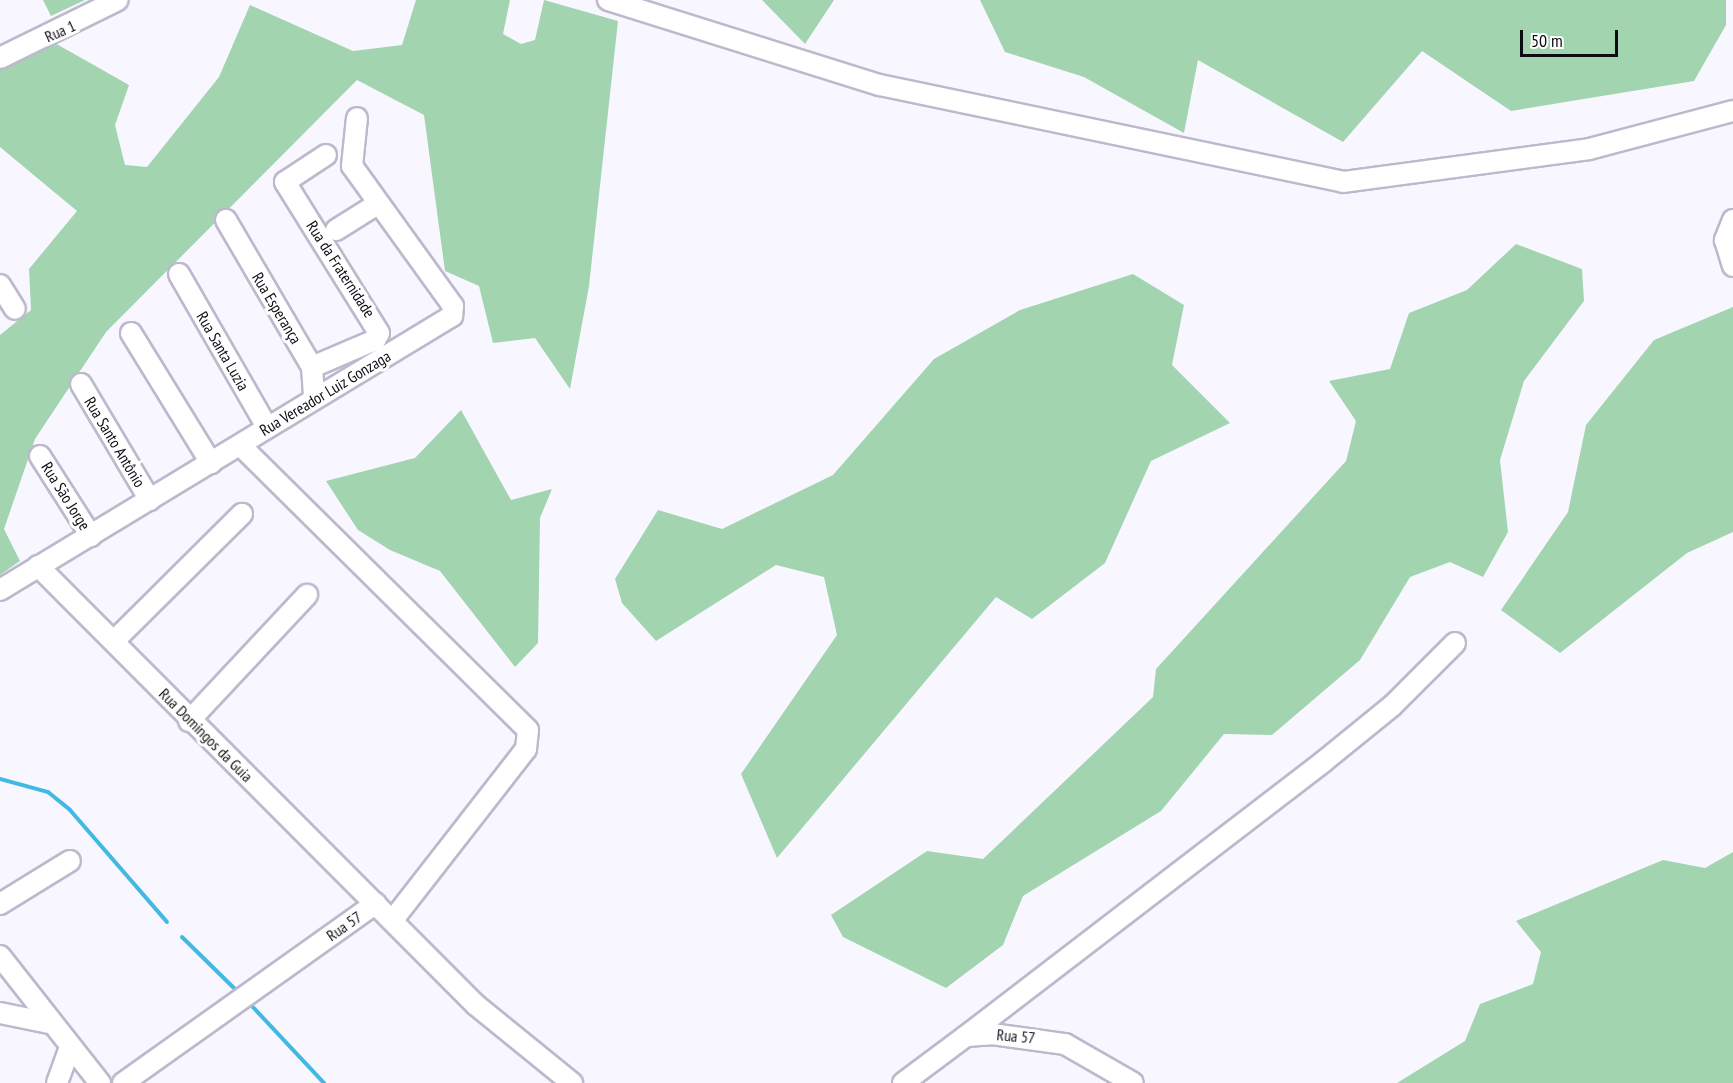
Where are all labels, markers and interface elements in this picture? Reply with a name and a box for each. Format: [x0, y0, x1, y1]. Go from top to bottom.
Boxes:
street label: Rua 1 [42, 16, 78, 46]
scale bar [1523, 18, 1620, 56]
text: 50 m [1531, 29, 1563, 52]
street label: Rua da Fraternidade [303, 217, 379, 321]
street label: Rua Esperança [248, 269, 306, 347]
street label: Rua Santa Luzia [193, 308, 253, 394]
street label: Rua Vereador Luiz Gonzaga [256, 346, 394, 440]
street label: Rua Santo Antônio [80, 393, 150, 491]
street label: Rua São Jorge [38, 458, 94, 534]
street label: Rua Domingos da Guia [155, 684, 257, 786]
street label: Rua 57 [323, 907, 365, 945]
street label: Rua 57 [996, 1025, 1036, 1047]

